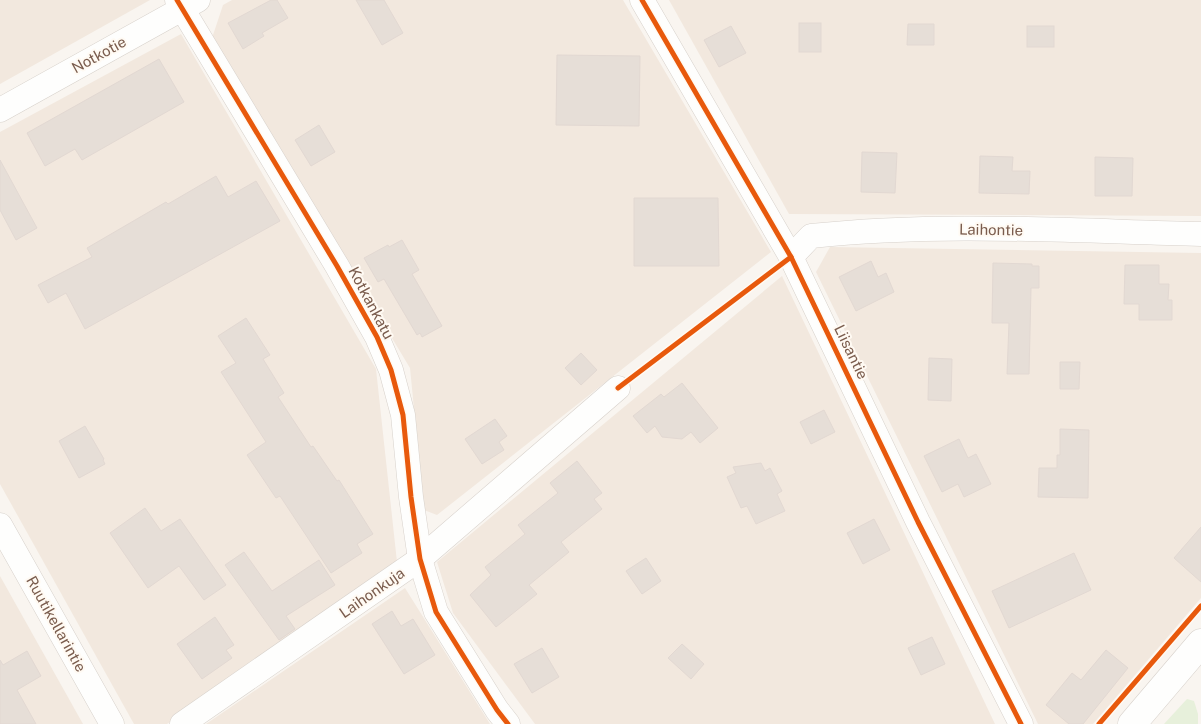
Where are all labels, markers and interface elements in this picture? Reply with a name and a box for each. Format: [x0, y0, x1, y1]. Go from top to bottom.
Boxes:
street label: Notkotie [69, 33, 129, 76]
street label: Laihontie [959, 220, 1023, 239]
street label: Kotkankatu [345, 264, 398, 342]
street label: Liisantie [831, 322, 872, 382]
street label: Laihonkuja [336, 564, 408, 621]
street label: Ruutikellarintie [23, 573, 90, 675]

